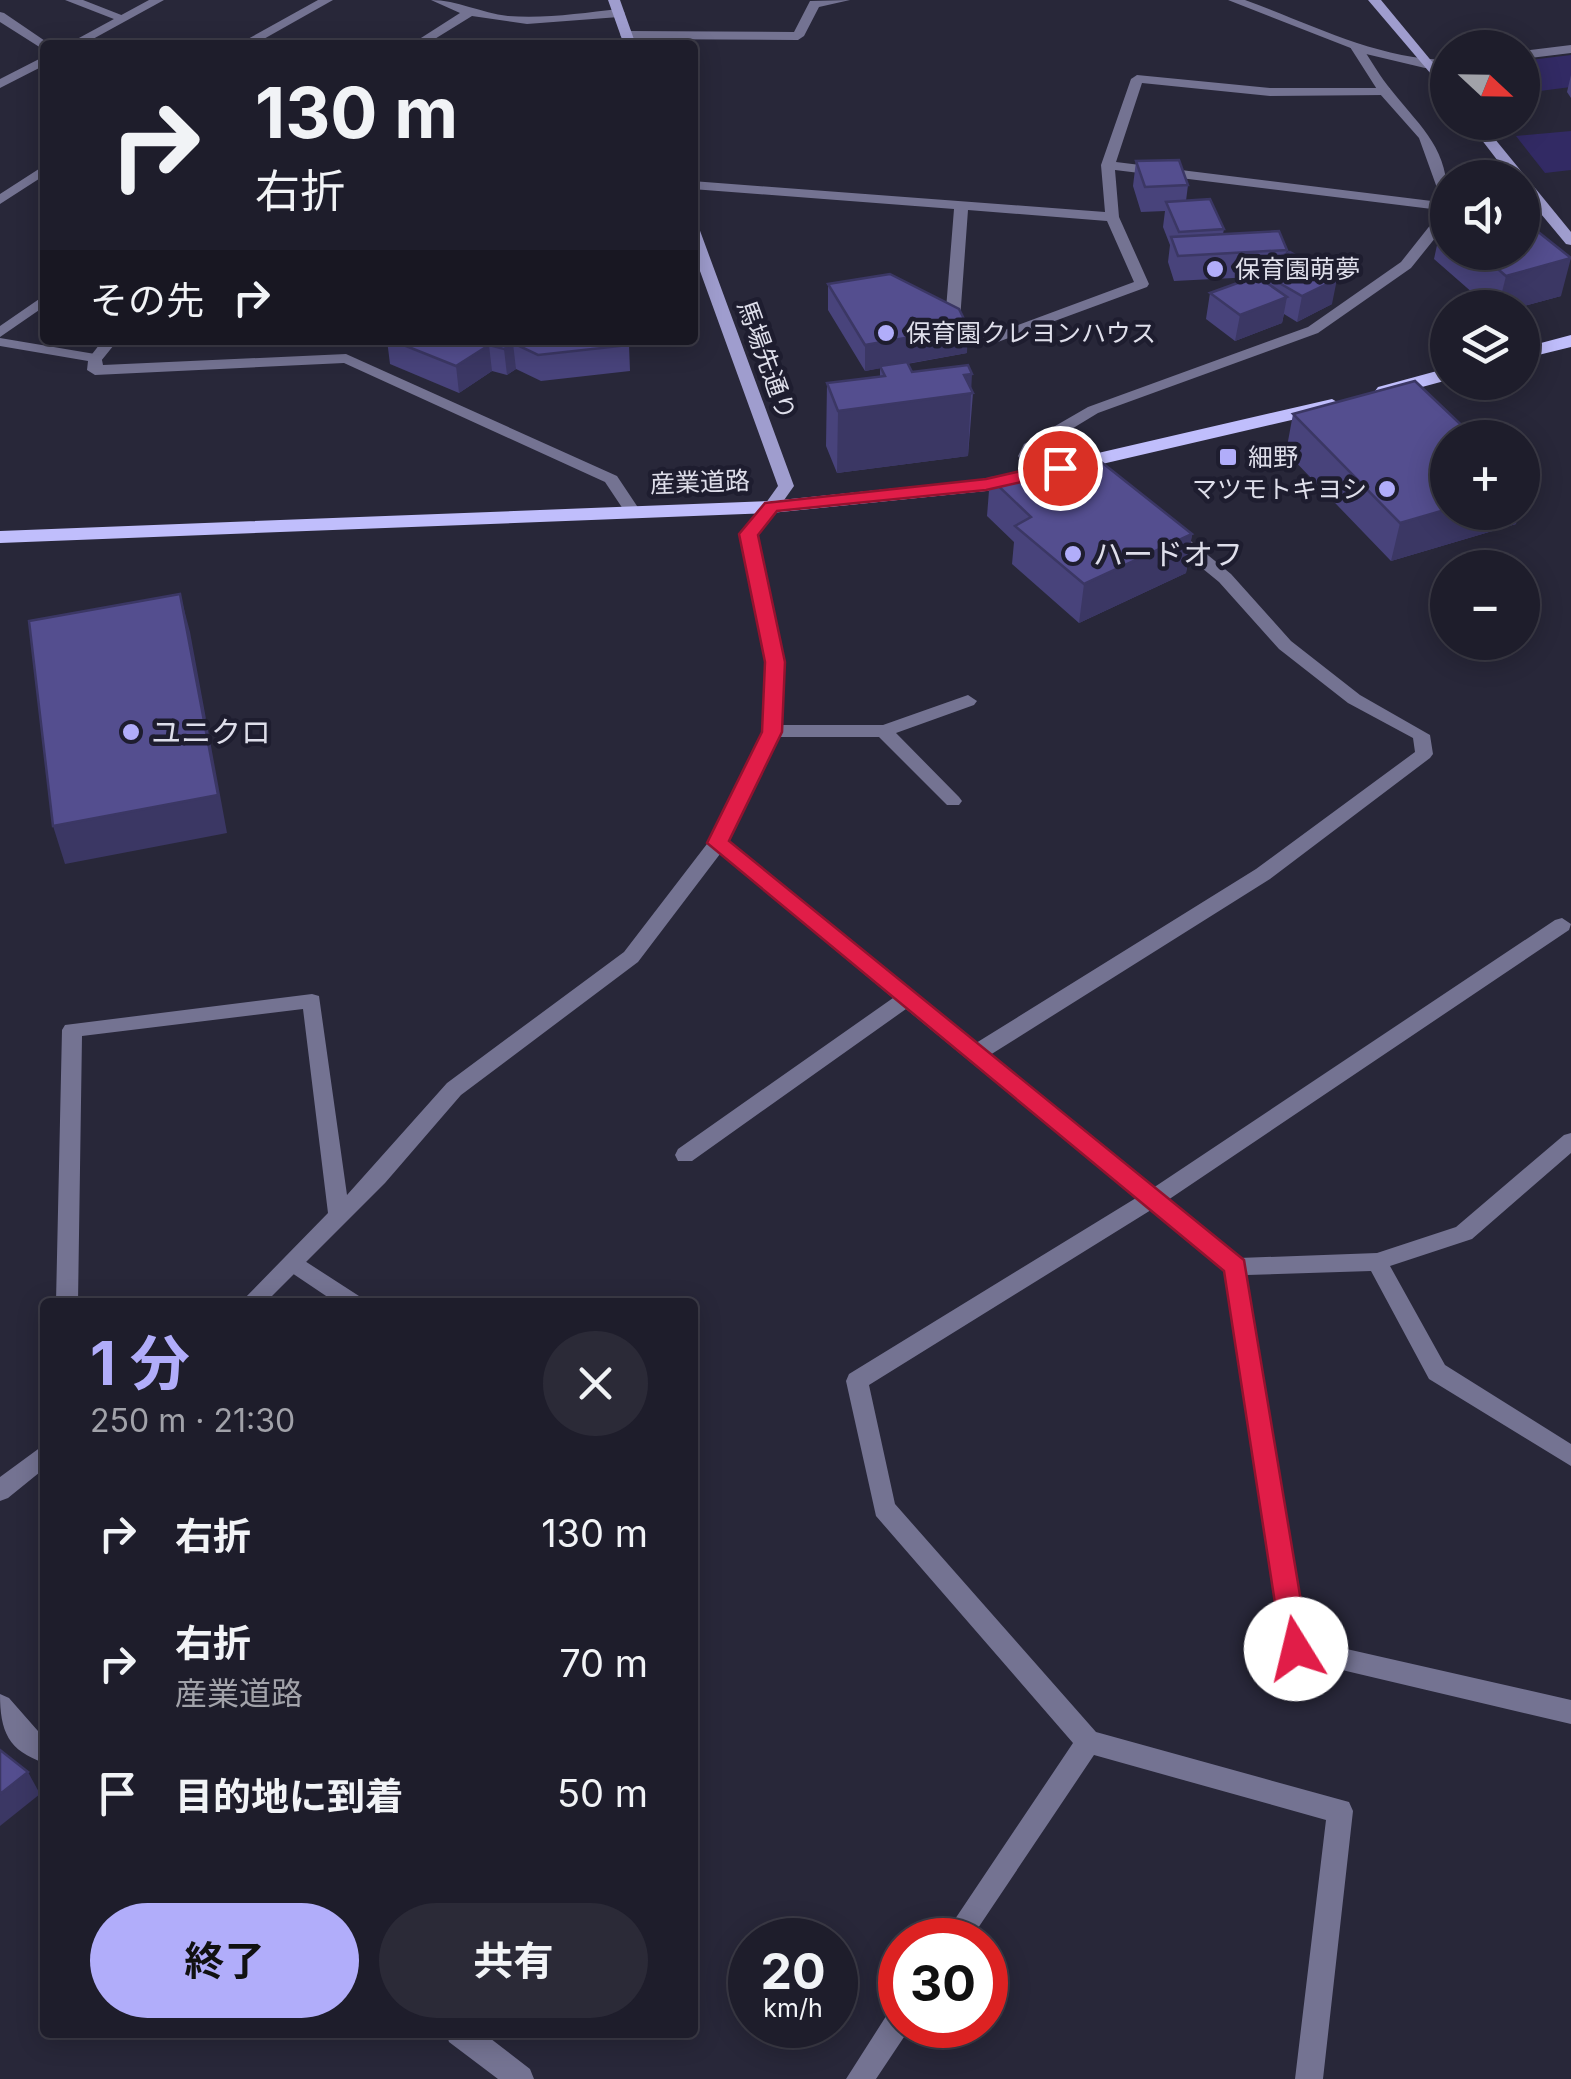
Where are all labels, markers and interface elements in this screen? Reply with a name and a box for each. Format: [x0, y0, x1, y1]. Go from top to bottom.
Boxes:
north arrow [1430, 30, 1540, 140]
map controls [1430, 30, 1540, 660]
text: 130 m [255, 70, 458, 155]
icon: right [90, 80, 220, 210]
button: sound [1430, 160, 1540, 270]
text: 右折 [255, 163, 345, 218]
place label: 保育園萌夢 [1235, 254, 1360, 284]
marker: 保育園萌夢 [1204, 258, 1226, 280]
icon: right [224, 270, 279, 325]
text: その先 [90, 277, 204, 323]
button: layers [1430, 290, 1540, 400]
street label: 馬場先通り [732, 296, 802, 424]
place label: 保育園クレヨンハウス [906, 318, 1156, 348]
marker: 保育園クレヨンハウス [875, 322, 897, 344]
button: + [1430, 420, 1540, 530]
pin [1018, 426, 1103, 511]
icon: arrive [1033, 441, 1088, 496]
place label: 細野 [1248, 442, 1298, 472]
marker: 細野 [1217, 446, 1239, 468]
street label: 産業道路 [649, 465, 751, 499]
place label: マツモトキヨシ [1192, 474, 1367, 504]
marker: マツモトキヨシ [1376, 478, 1398, 500]
place label: ハードオフ [1093, 536, 1243, 572]
marker: ハードオフ [1062, 543, 1084, 565]
button: − [1430, 550, 1540, 660]
place label: ユニクロ [151, 714, 271, 750]
marker: ユニクロ [120, 721, 142, 743]
text: 1 分 [90, 1327, 190, 1399]
button: close [543, 1331, 648, 1436]
text: 250 m · 21:30 [90, 1401, 295, 1440]
icon: right [90, 1506, 145, 1561]
text: 130 m [541, 1510, 648, 1556]
text: 右折 [175, 1513, 251, 1559]
position arrow [1244, 1597, 1348, 1701]
text: 右折 [175, 1620, 251, 1666]
icon: right [90, 1636, 145, 1691]
text: 70 m [559, 1640, 648, 1686]
text: 産業道路 [175, 1674, 303, 1713]
icon: arrive [90, 1766, 145, 1821]
text: 50 m [557, 1770, 648, 1816]
text: 目的地に到着 [175, 1773, 403, 1819]
button: 終了 [90, 1903, 359, 2018]
button: 共有 [379, 1903, 648, 2018]
speed limit sign: 30 [878, 1918, 1008, 2048]
text: 20 [760, 1941, 826, 2001]
text: km/h [763, 1993, 823, 2023]

